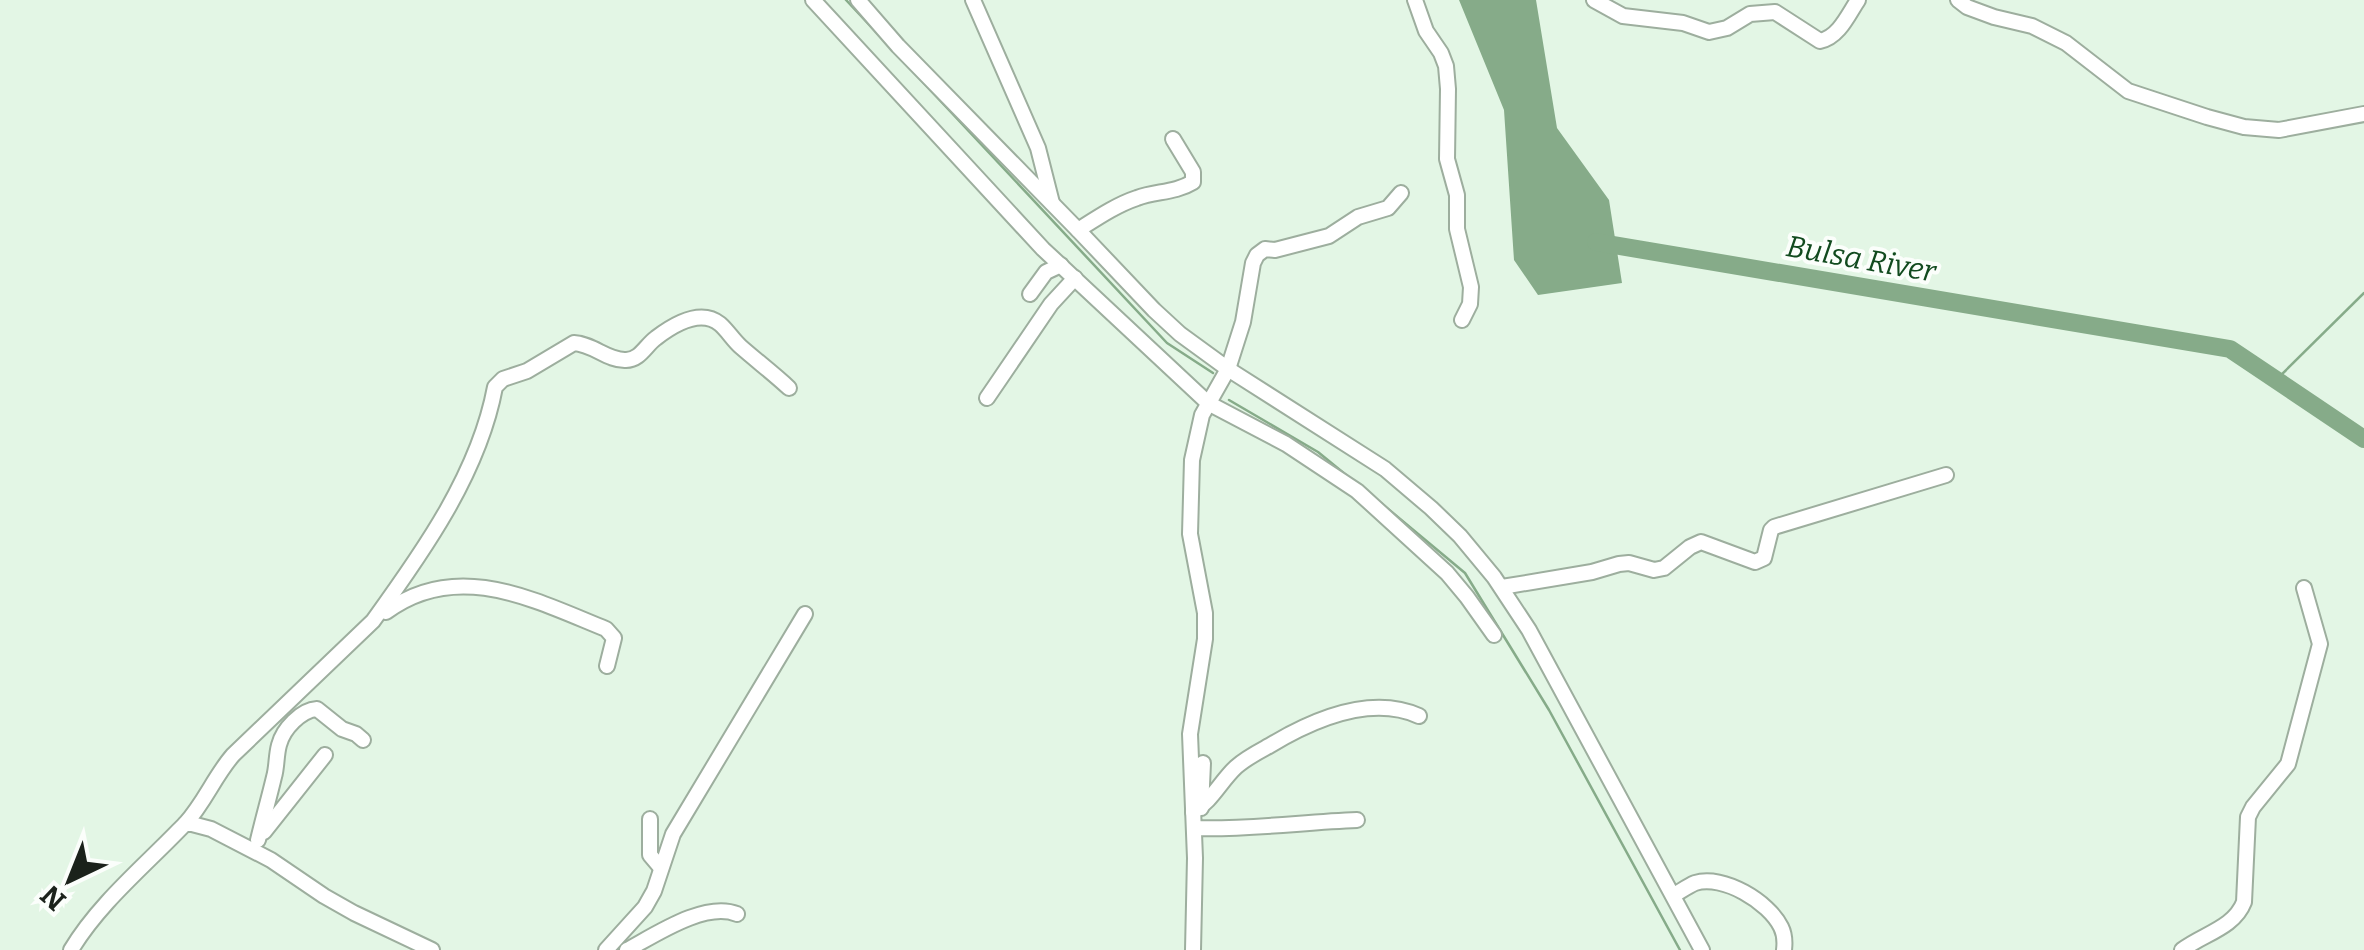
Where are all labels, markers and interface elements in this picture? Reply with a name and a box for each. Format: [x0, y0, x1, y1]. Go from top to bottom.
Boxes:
water label: Bulsa River [1784, 228, 1940, 290]
north arrow [20, 830, 120, 930]
text: N [34, 878, 72, 917]

